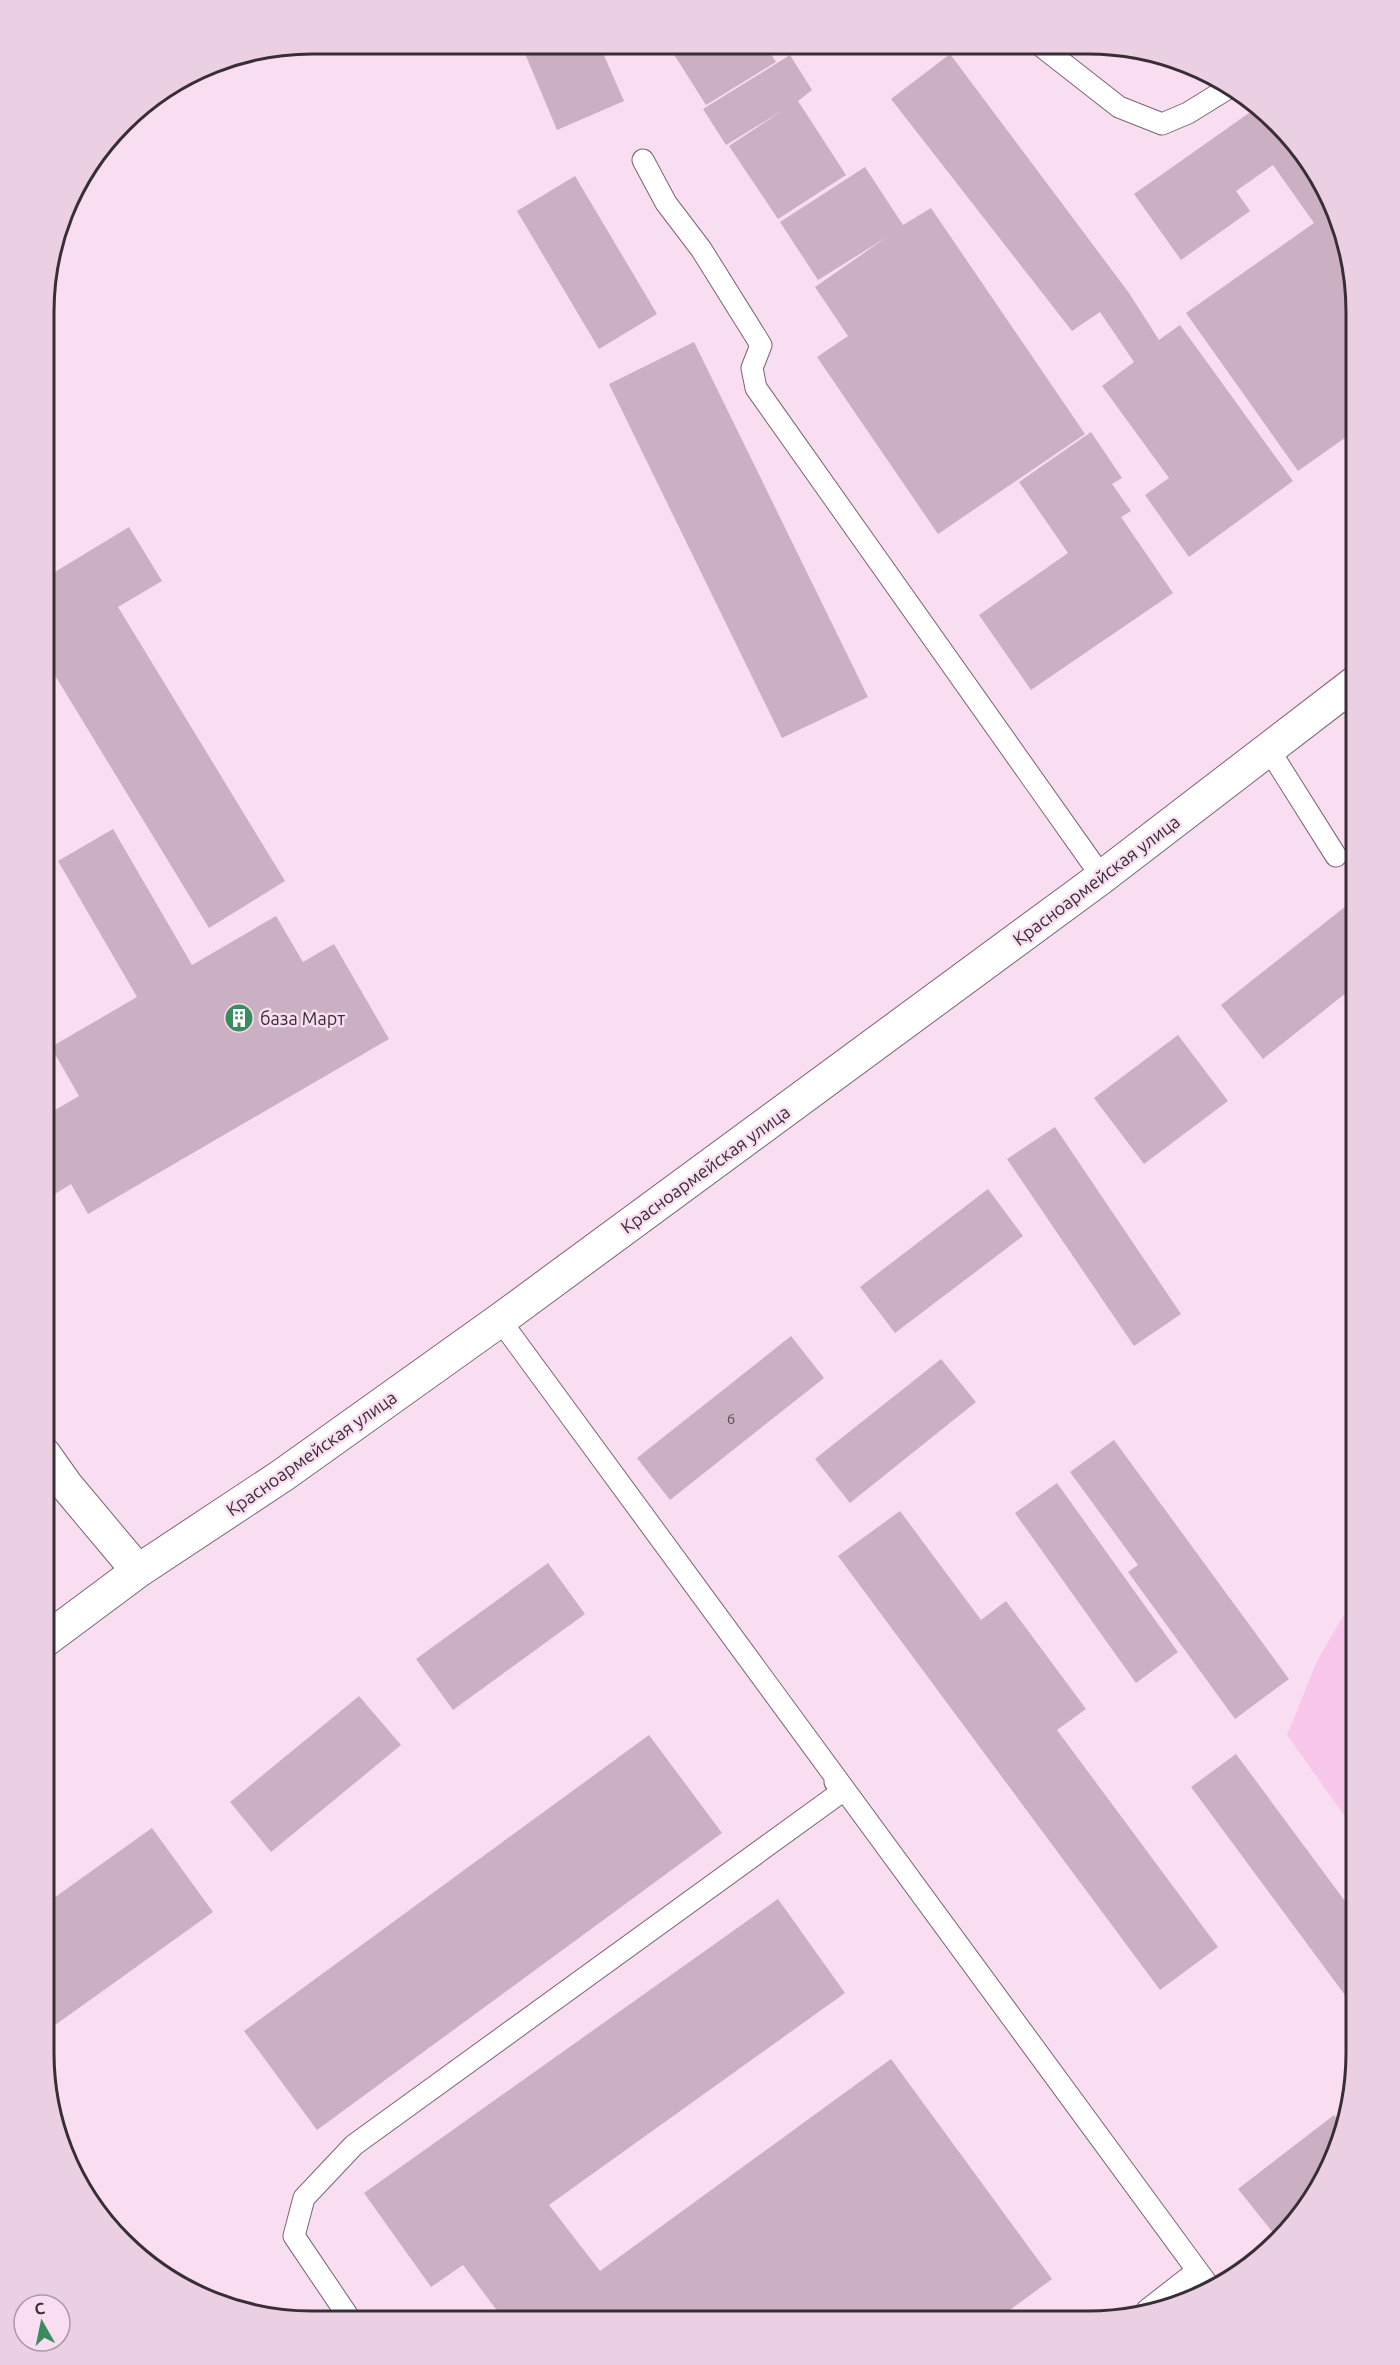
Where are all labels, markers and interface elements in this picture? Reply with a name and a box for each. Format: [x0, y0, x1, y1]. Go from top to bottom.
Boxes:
street label: Красноармейская улица [1009, 811, 1183, 949]
building icon: база Март [223, 1002, 255, 1034]
place label: база Март [260, 1008, 345, 1028]
street label: Красноармейская улица [617, 1101, 793, 1237]
street label: Красноармейская улица [222, 1386, 400, 1520]
house number: 6 [727, 1410, 735, 1427]
north arrow [12, 2293, 72, 2353]
text: С [33, 2298, 46, 2318]

